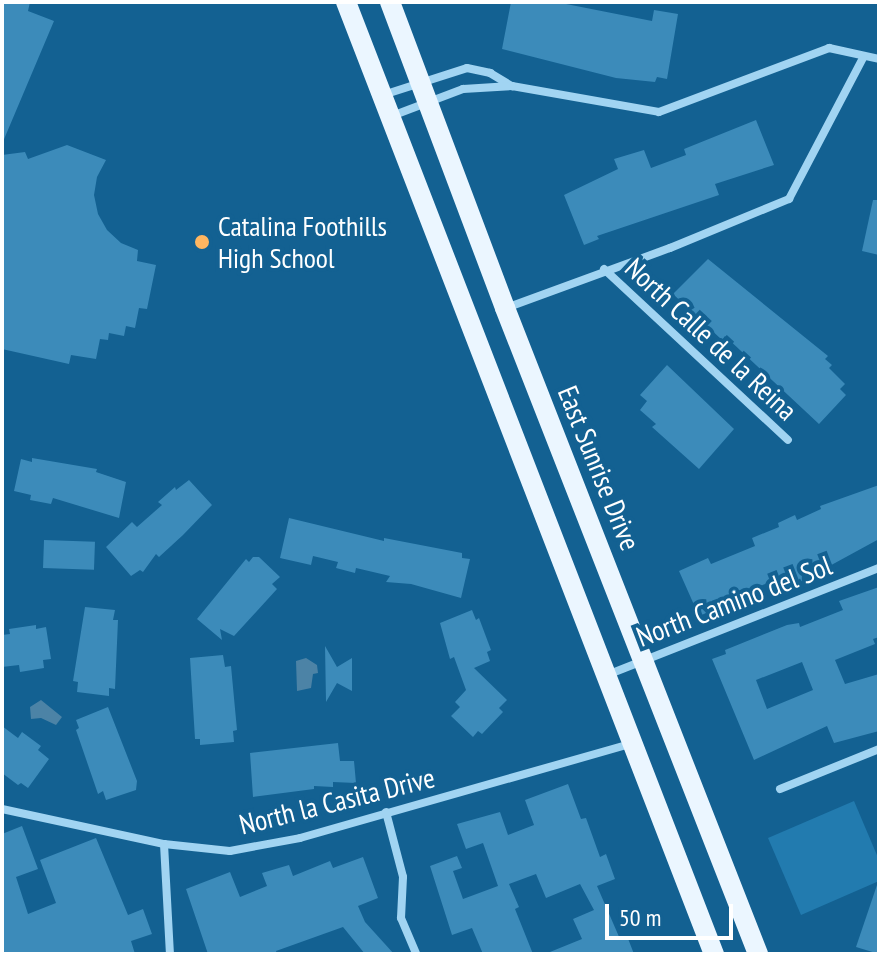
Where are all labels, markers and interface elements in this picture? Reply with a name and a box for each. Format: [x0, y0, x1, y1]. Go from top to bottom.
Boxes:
place label: Catalina Foothills High School [218, 209, 387, 275]
marker: Catalina Foothills High School [193, 233, 211, 251]
street label: North Calle de la Reina [618, 251, 804, 427]
street label: East Sunrise Drive [551, 381, 647, 555]
street label: North Camino del Sol [632, 548, 836, 654]
street label: North la Casita Drive [236, 761, 438, 841]
scale bar [609, 888, 737, 938]
text: 50 m [619, 902, 661, 933]

